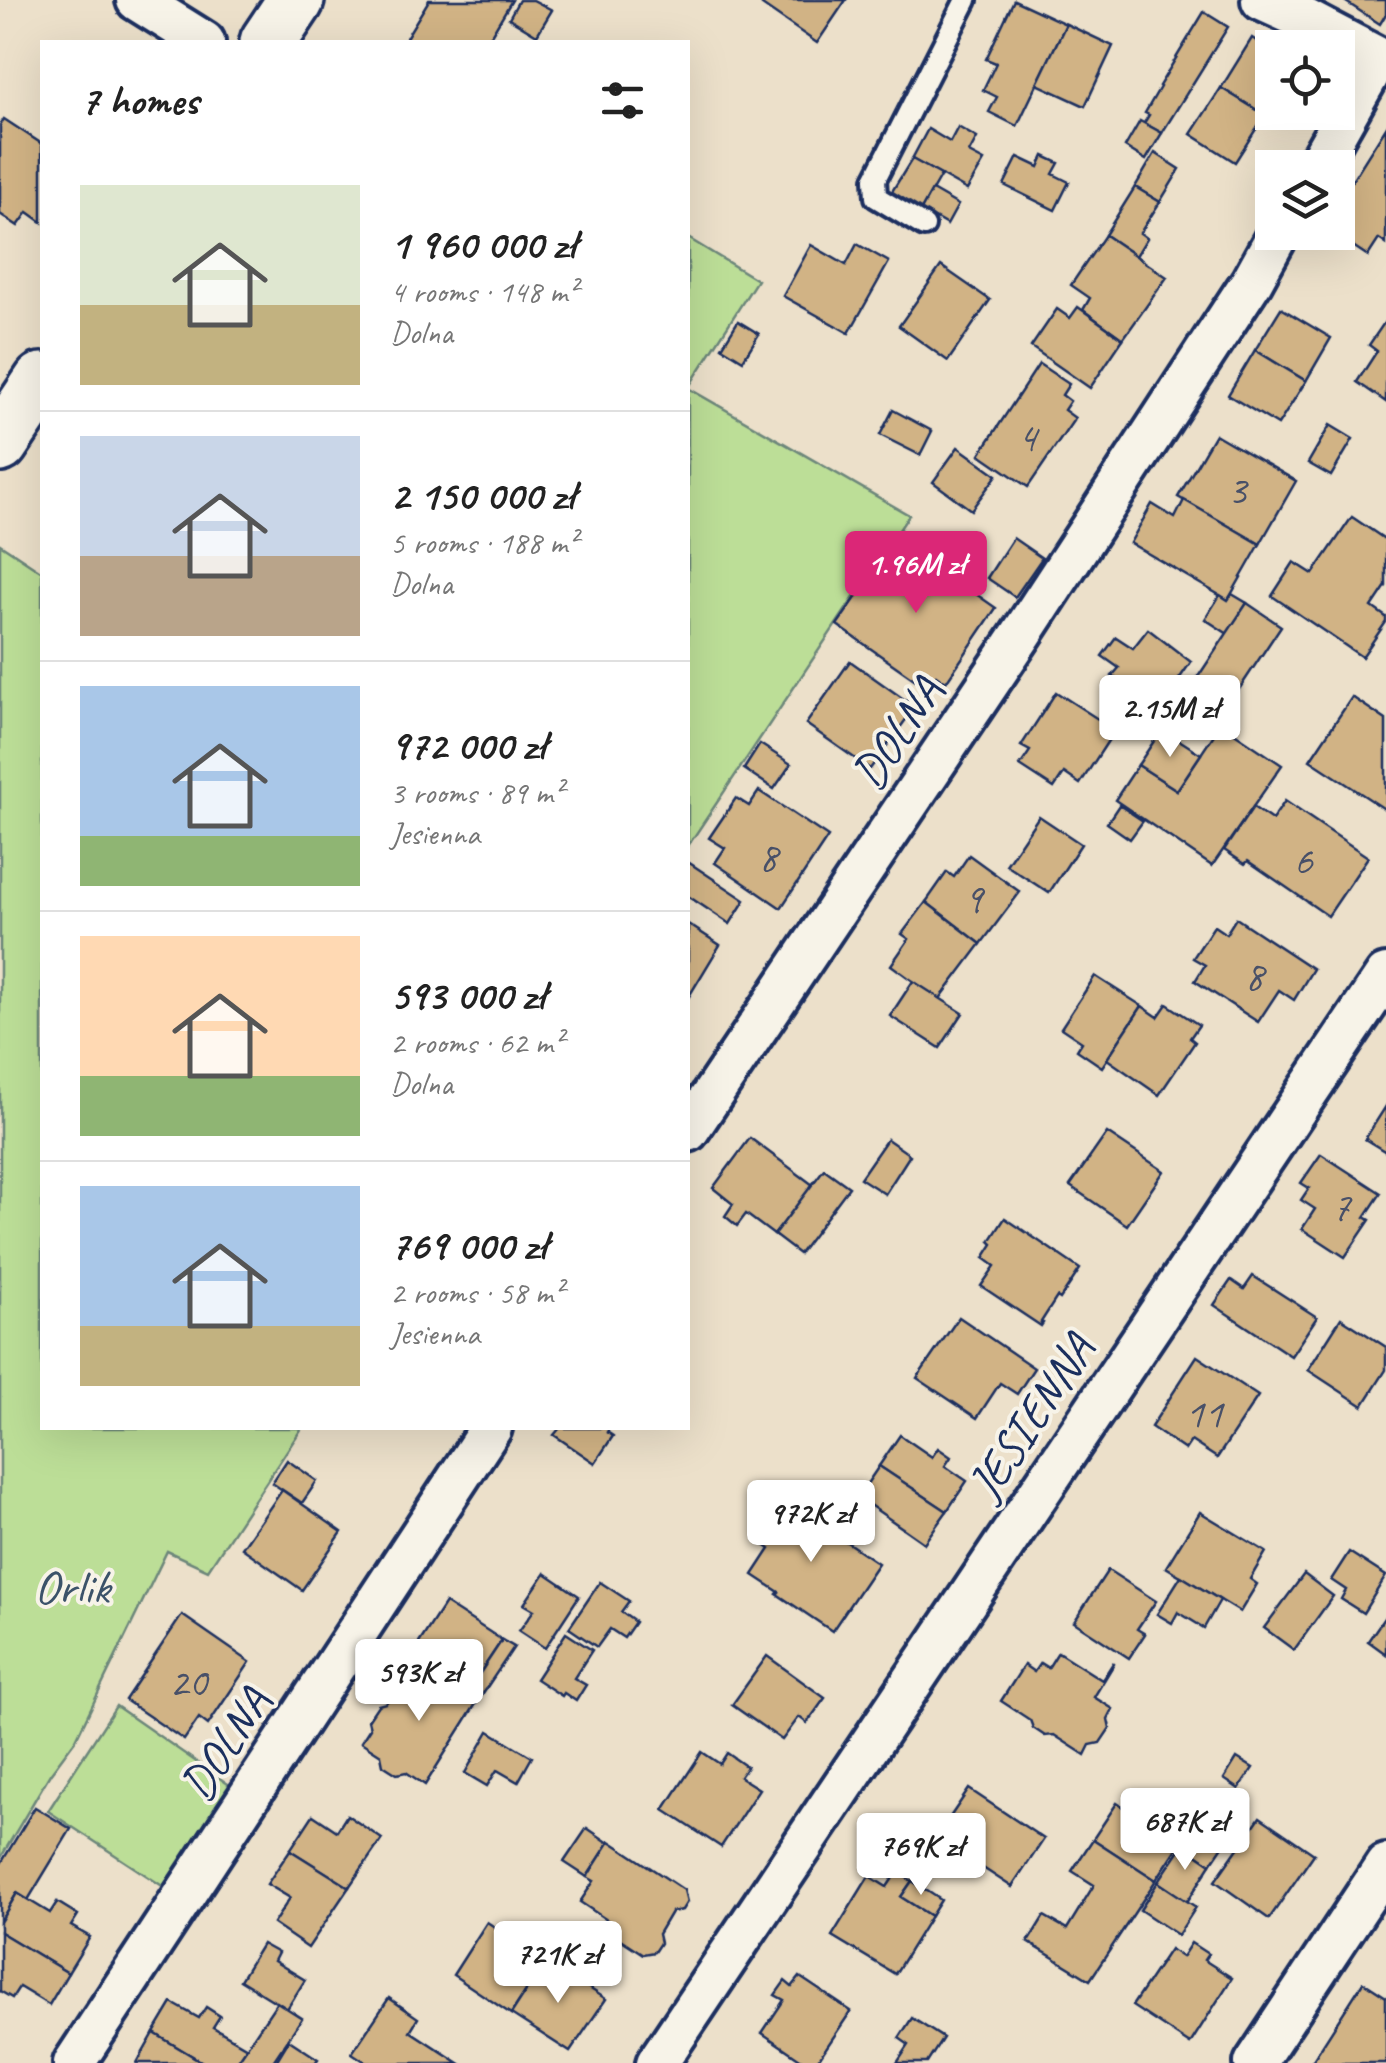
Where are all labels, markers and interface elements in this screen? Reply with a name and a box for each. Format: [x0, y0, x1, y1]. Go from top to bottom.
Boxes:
map controls [1255, 30, 1355, 250]
button: locate [1255, 30, 1355, 130]
icon: filters [595, 73, 650, 128]
text: 7 homes [80, 74, 198, 127]
button: layers [1255, 150, 1355, 250]
text: 1 960 000 zł [390, 218, 576, 271]
icon: home [160, 225, 280, 345]
text: 4 rooms · 148 m² [390, 271, 577, 312]
text: Dolna [390, 312, 453, 353]
house number: 4 [1018, 411, 1041, 464]
house number: 3 [1228, 464, 1250, 517]
text: 2 150 000 zł [390, 469, 575, 522]
icon: home [160, 476, 280, 596]
text: 5 rooms · 188 m² [390, 522, 577, 563]
pin: 1.96M zł [813, 531, 1019, 616]
text: 1.96M zł [867, 543, 965, 584]
text: Dolna [390, 563, 453, 604]
street label: DOLNA [838, 664, 956, 800]
pin: 2.15M zł [1067, 675, 1273, 760]
text: 2.15M zł [1121, 687, 1219, 728]
text: 972 000 zł [390, 719, 546, 772]
icon: home [160, 726, 280, 846]
text: 3 rooms · 89 m² [390, 772, 563, 813]
text: Jesienna [390, 813, 480, 854]
house number: 8 [759, 831, 782, 884]
house number: 6 [1294, 834, 1314, 887]
house number: 9 [964, 872, 986, 925]
house number: 8 [1245, 950, 1268, 1003]
text: 593 000 zł [390, 969, 545, 1022]
icon: home [160, 976, 280, 1096]
text: 2 rooms · 62 m² [390, 1022, 563, 1063]
text: Dolna [390, 1063, 453, 1104]
house number: 7 [1332, 1180, 1353, 1233]
text: 769 000 zł [390, 1219, 547, 1272]
icon: home [160, 1226, 280, 1346]
text: 2 rooms · 58 m² [390, 1272, 563, 1313]
text: Jesienna [390, 1313, 480, 1354]
street label: JESIENNA [953, 1321, 1109, 1512]
house number: 11 [1185, 1387, 1225, 1440]
pin: 972K zł [719, 1480, 903, 1565]
text: 972K zł [769, 1492, 853, 1533]
park label: Orlik [34, 1557, 113, 1617]
pin: 593K zł [327, 1639, 511, 1724]
text: 593K zł [377, 1651, 461, 1692]
house number: 20 [169, 1656, 210, 1709]
street label: DOLNA [166, 1675, 284, 1811]
pin: 687K zł [1093, 1788, 1277, 1873]
text: 687K zł [1142, 1800, 1228, 1841]
pin: 769K zł [829, 1813, 1013, 1898]
text: 769K zł [879, 1825, 963, 1866]
pin: 721K zł [466, 1921, 650, 2006]
text: 721K zł [516, 1933, 600, 1974]

